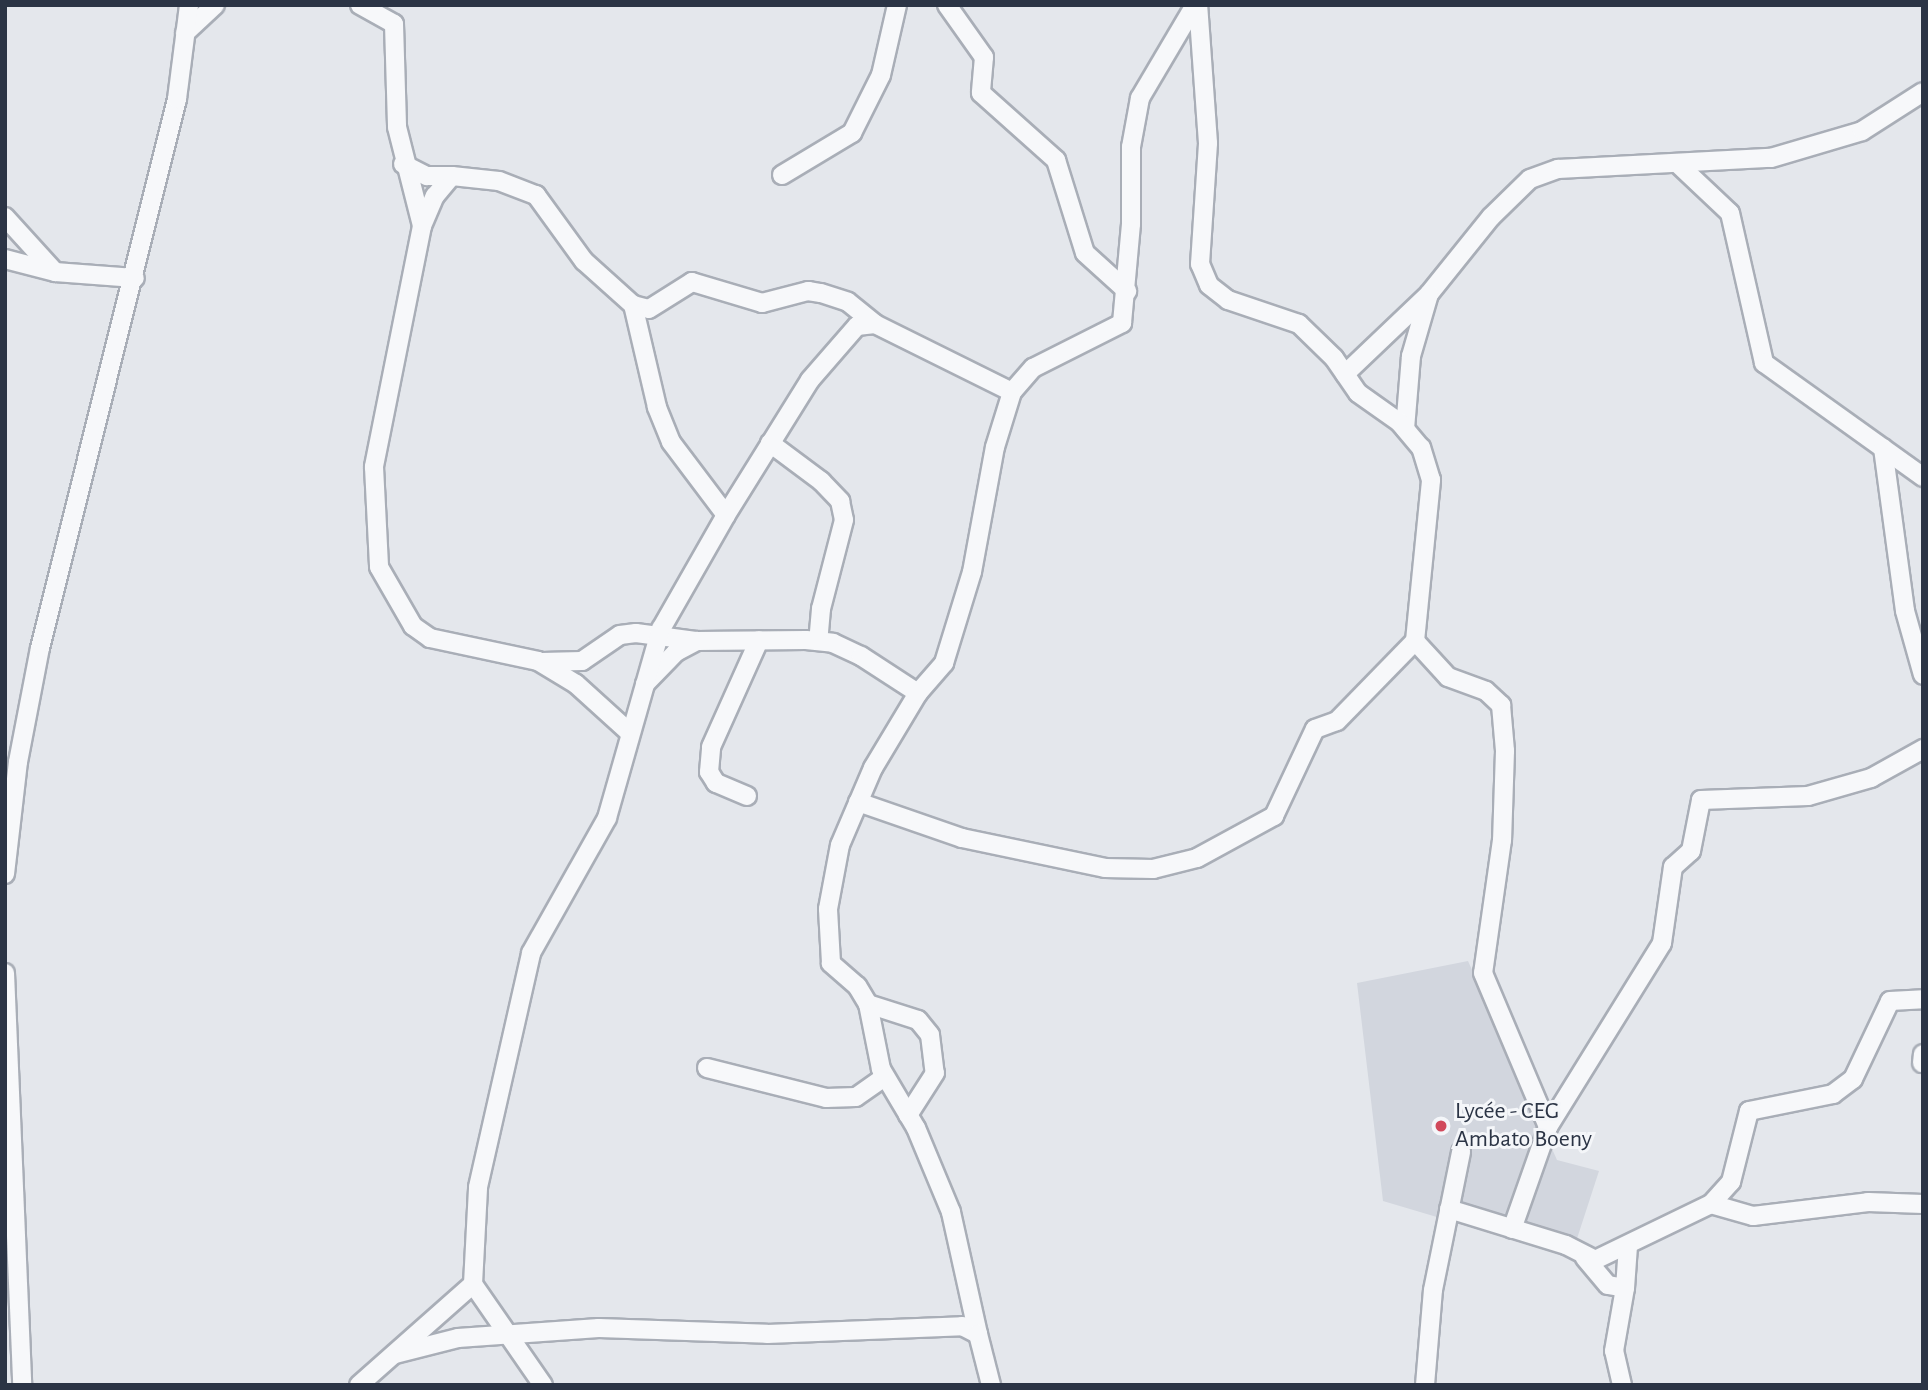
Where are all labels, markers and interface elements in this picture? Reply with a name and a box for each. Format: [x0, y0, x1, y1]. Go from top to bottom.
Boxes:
place label: Lycée - CEG Ambato Boeny [1455, 1098, 1592, 1154]
marker: Lycée - CEG Ambato Boeny [1433, 1118, 1449, 1134]

